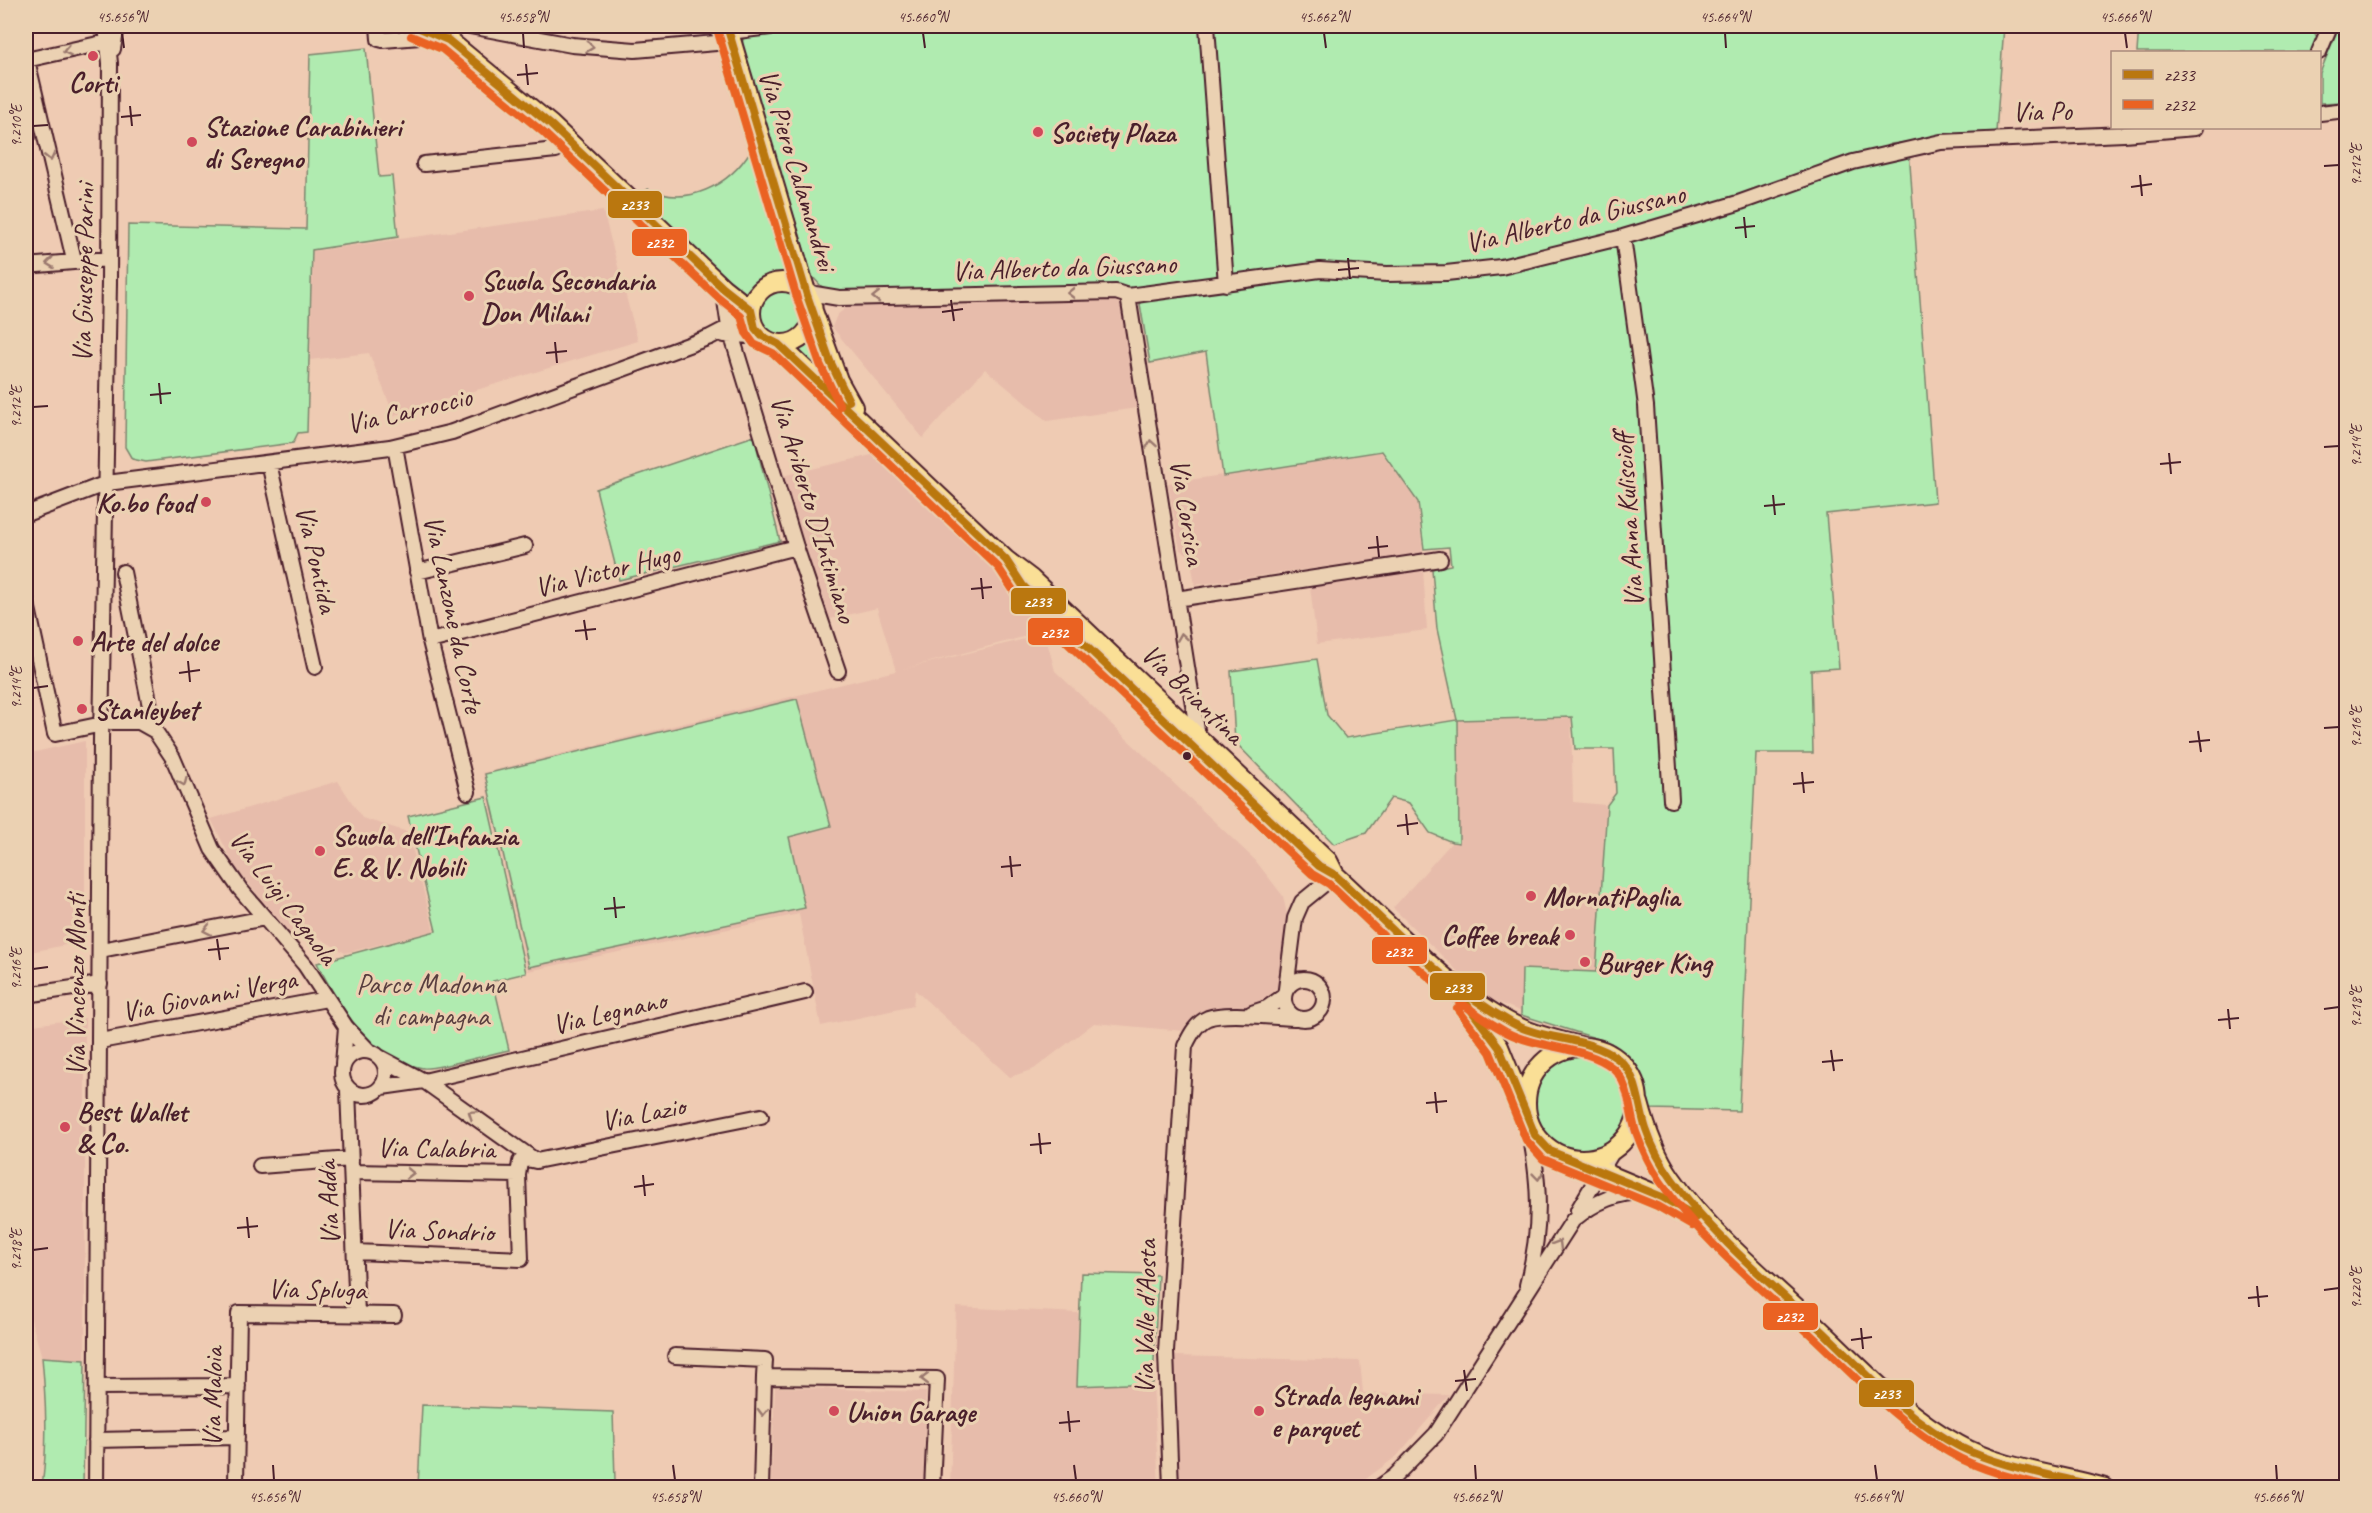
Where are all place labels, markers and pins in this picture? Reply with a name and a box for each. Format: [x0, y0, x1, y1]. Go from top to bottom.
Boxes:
marker: Corti [86, 49, 100, 63]
place label: Corti [69, 65, 121, 100]
place label: Stazione Carabinieri di Seregno [204, 109, 405, 176]
place label: Society Plaza [1050, 115, 1178, 150]
marker: Society Plaza [1031, 125, 1045, 139]
marker: Stazione Carabinieri di Seregno [185, 135, 199, 149]
place label: Scuola Secondaria Don Milani [481, 263, 657, 330]
marker: Scuola Secondaria Don Milani [462, 289, 476, 303]
place label: Ko.bo food [96, 485, 199, 520]
marker: Ko.bo food [199, 495, 213, 509]
place label: Arte del dolce [90, 624, 220, 659]
marker: Arte del dolce [71, 634, 85, 648]
place label: Stanleybet [94, 692, 203, 727]
marker: Stanleybet [75, 702, 89, 716]
unlabelled marker [1181, 750, 1193, 762]
place label: Scuola dell'Infanzia E. & V. Nobili [332, 818, 520, 885]
marker: Scuola dell'Infanzia E. & V. Nobili [313, 844, 327, 858]
place label: MornatiPaglia [1543, 879, 1682, 914]
marker: MornatiPaglia [1524, 889, 1538, 903]
place label: Coffee break [1441, 918, 1561, 953]
marker: Coffee break [1563, 928, 1577, 942]
place label: Burger King [1597, 945, 1714, 980]
marker: Burger King [1578, 955, 1592, 969]
place label: Best Wallet & Co. [77, 1094, 191, 1161]
marker: Best Wallet & Co. [58, 1120, 72, 1134]
place label: Strada legnami e parquet [1271, 1378, 1422, 1445]
place label: Union Garage [846, 1394, 978, 1429]
marker: Union Garage [827, 1404, 841, 1418]
marker: Strada legnami e parquet [1252, 1404, 1266, 1418]

